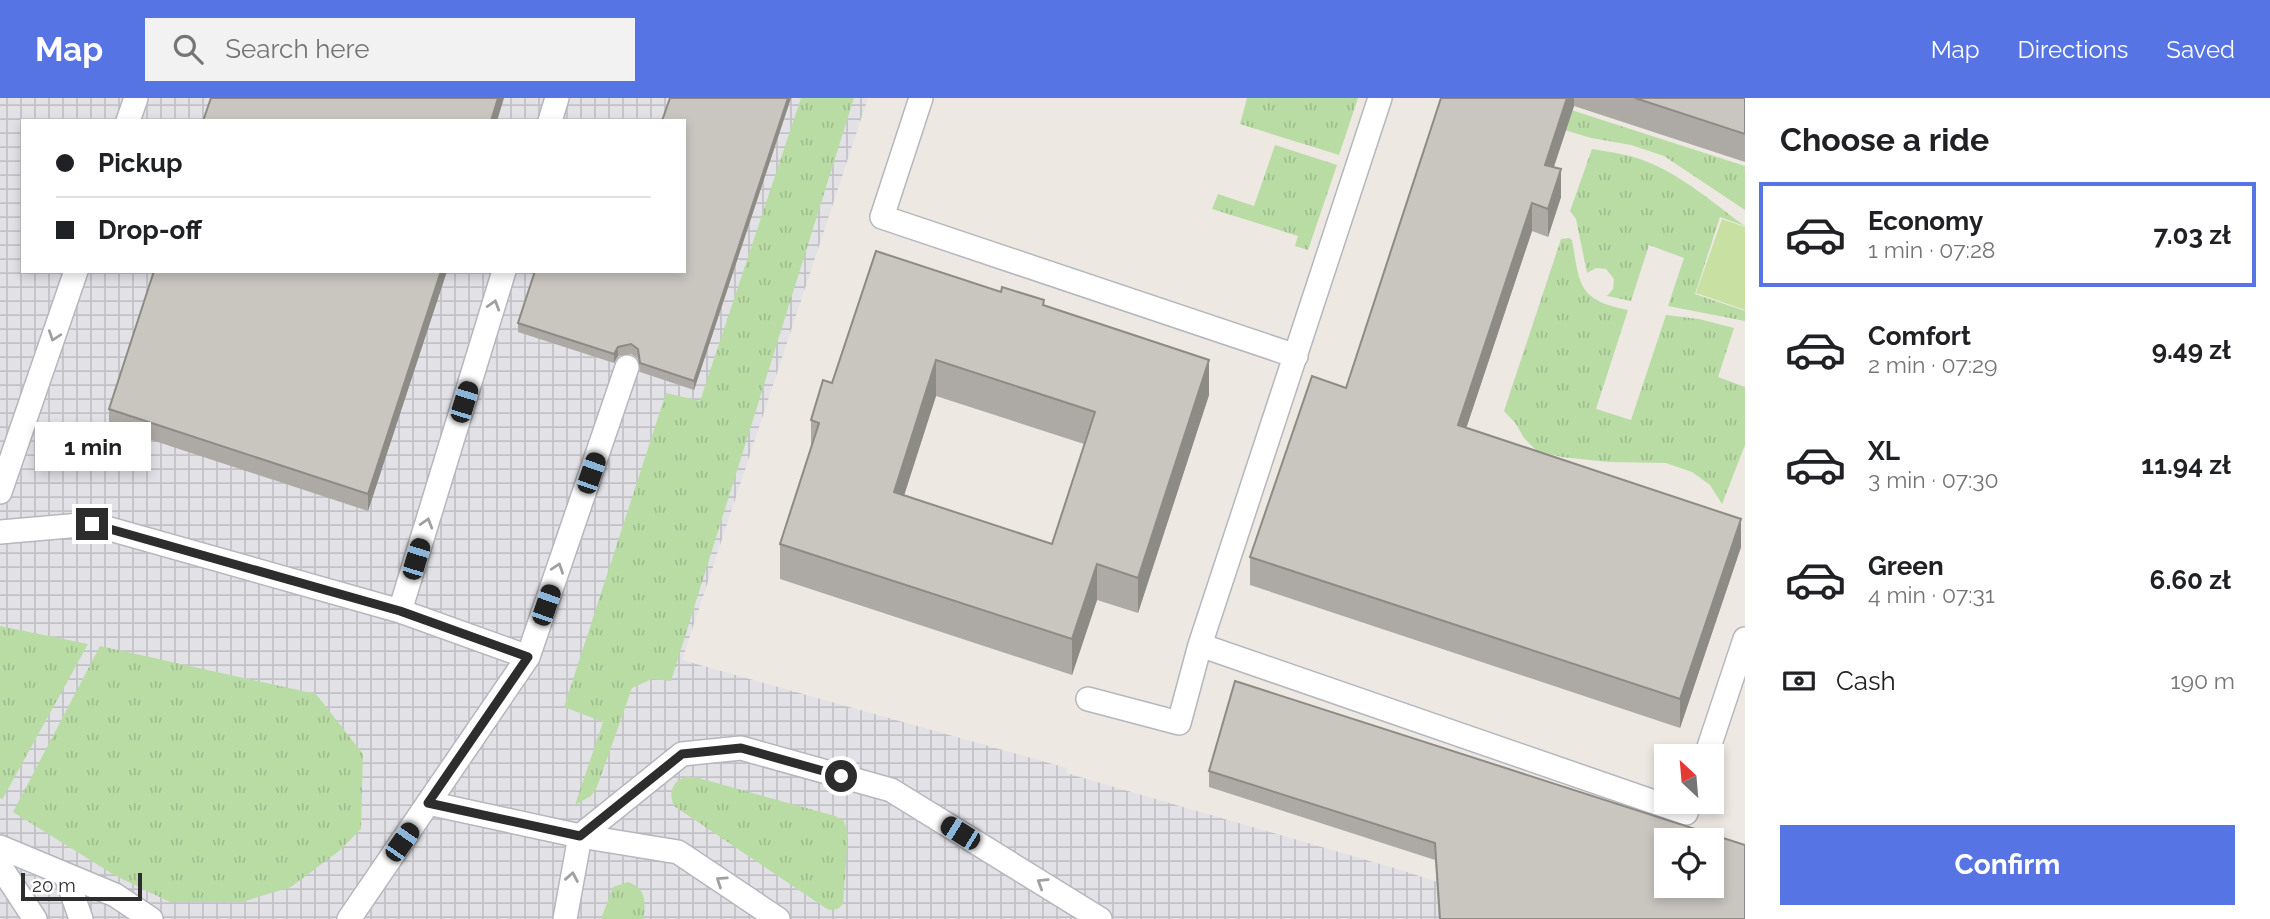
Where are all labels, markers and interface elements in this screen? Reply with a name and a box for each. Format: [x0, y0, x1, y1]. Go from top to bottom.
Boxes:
search box [145, 18, 635, 81]
text: Map [35, 30, 103, 69]
icon: search [169, 30, 207, 68]
text: Search here [225, 34, 370, 64]
text: Map [1931, 35, 1980, 64]
text: Directions [2018, 35, 2128, 64]
text: Saved [2166, 35, 2235, 64]
text: Choose a ride [1780, 121, 1989, 158]
text: Pickup [98, 148, 183, 178]
icon: car [1784, 203, 1847, 266]
text: Economy [1868, 206, 1983, 236]
text: Drop-off [98, 215, 202, 245]
text: 7.03 zł [2154, 220, 2231, 250]
text: 1 min · 07:28 [1868, 236, 1996, 263]
one-way arrow [485, 299, 500, 311]
icon: car [1784, 318, 1847, 381]
text: Comfort [1868, 321, 1971, 351]
one-way arrow [48, 329, 62, 341]
text: 9.49 zł [2152, 335, 2231, 365]
text: 2 min · 07:29 [1868, 351, 1997, 378]
car [448, 379, 481, 425]
callout: 1 min [34, 422, 150, 472]
text: 1 min [64, 433, 122, 460]
icon: car [1784, 433, 1847, 496]
text: XL [1868, 436, 1900, 466]
car [575, 450, 608, 496]
text: 11.94 zł [2141, 450, 2231, 480]
text: 3 min · 07:30 [1868, 466, 1999, 493]
route end [76, 508, 108, 540]
one-way arrow [419, 517, 434, 529]
car [400, 536, 433, 582]
icon: car [1784, 548, 1847, 611]
text: Green [1868, 551, 1944, 581]
one-way arrow [550, 563, 564, 575]
text: 6.60 zł [2150, 565, 2231, 595]
text: 4 min · 07:31 [1868, 581, 1995, 608]
car [530, 582, 563, 628]
icon: cash [1780, 662, 1818, 700]
text: Cash [1836, 666, 1896, 696]
text: 190 m [2171, 667, 2235, 694]
north arrow [1654, 744, 1724, 814]
map controls [1654, 744, 1724, 898]
route start [825, 760, 857, 792]
car [937, 813, 984, 853]
car [382, 819, 423, 865]
button: Confirm [1780, 825, 2235, 905]
button: locate [1654, 828, 1724, 898]
scale bar [21, 870, 142, 902]
one-way arrow [564, 871, 579, 883]
text: 20 m [32, 874, 76, 896]
one-way arrow [716, 876, 729, 889]
one-way arrow [1036, 879, 1049, 892]

